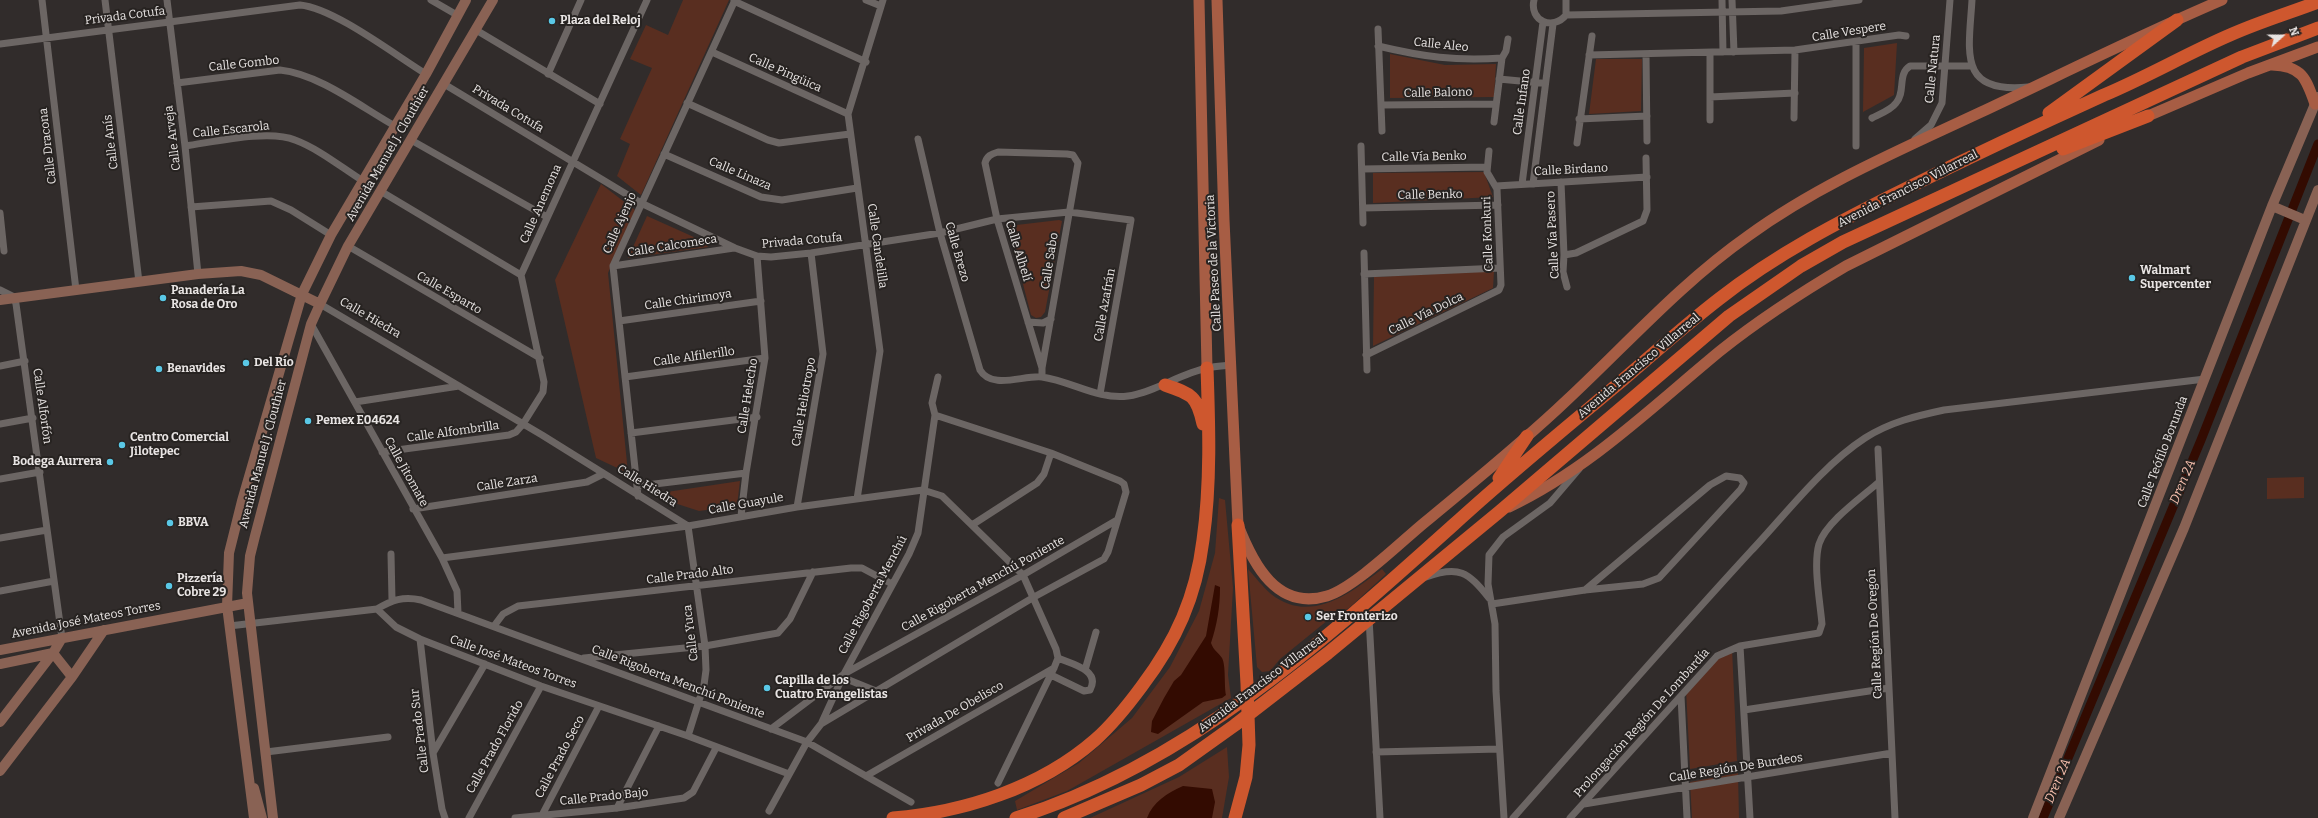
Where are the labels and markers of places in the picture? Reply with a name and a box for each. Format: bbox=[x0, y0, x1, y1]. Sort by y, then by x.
place label: Plaza del Reloj bbox=[560, 14, 641, 28]
marker: Plaza del Reloj bbox=[547, 16, 557, 26]
place label: Walmart Supercenter bbox=[2140, 264, 2211, 292]
marker: Walmart Supercenter bbox=[2127, 273, 2137, 283]
place label: Panadería La Rosa de Oro bbox=[171, 284, 245, 312]
marker: Panadería La Rosa de Oro bbox=[158, 293, 168, 303]
place label: Del Río bbox=[254, 356, 294, 370]
marker: Del Río bbox=[241, 358, 251, 368]
place label: Benavides bbox=[167, 362, 225, 376]
marker: Benavides bbox=[154, 364, 164, 374]
place label: Pemex E04624 bbox=[316, 414, 400, 428]
marker: Pemex E04624 bbox=[303, 416, 313, 426]
place label: Centro Comercial Jilotepec bbox=[130, 431, 229, 459]
marker: Centro Comercial Jilotepec bbox=[117, 440, 127, 450]
place label: Bodega Aurrera bbox=[12, 455, 102, 469]
marker: Bodega Aurrera bbox=[105, 457, 115, 467]
place label: BBVA bbox=[178, 516, 209, 530]
marker: BBVA bbox=[165, 518, 175, 528]
place label: Pizzería Cobre 29 bbox=[177, 572, 226, 600]
marker: Pizzería Cobre 29 bbox=[164, 581, 174, 591]
place label: Ser Fronterizo bbox=[1316, 610, 1398, 624]
marker: Ser Fronterizo bbox=[1303, 612, 1313, 622]
place label: Capilla de los Cuatro Evangelistas bbox=[775, 674, 888, 702]
marker: Capilla de los Cuatro Evangelistas bbox=[762, 683, 772, 693]

